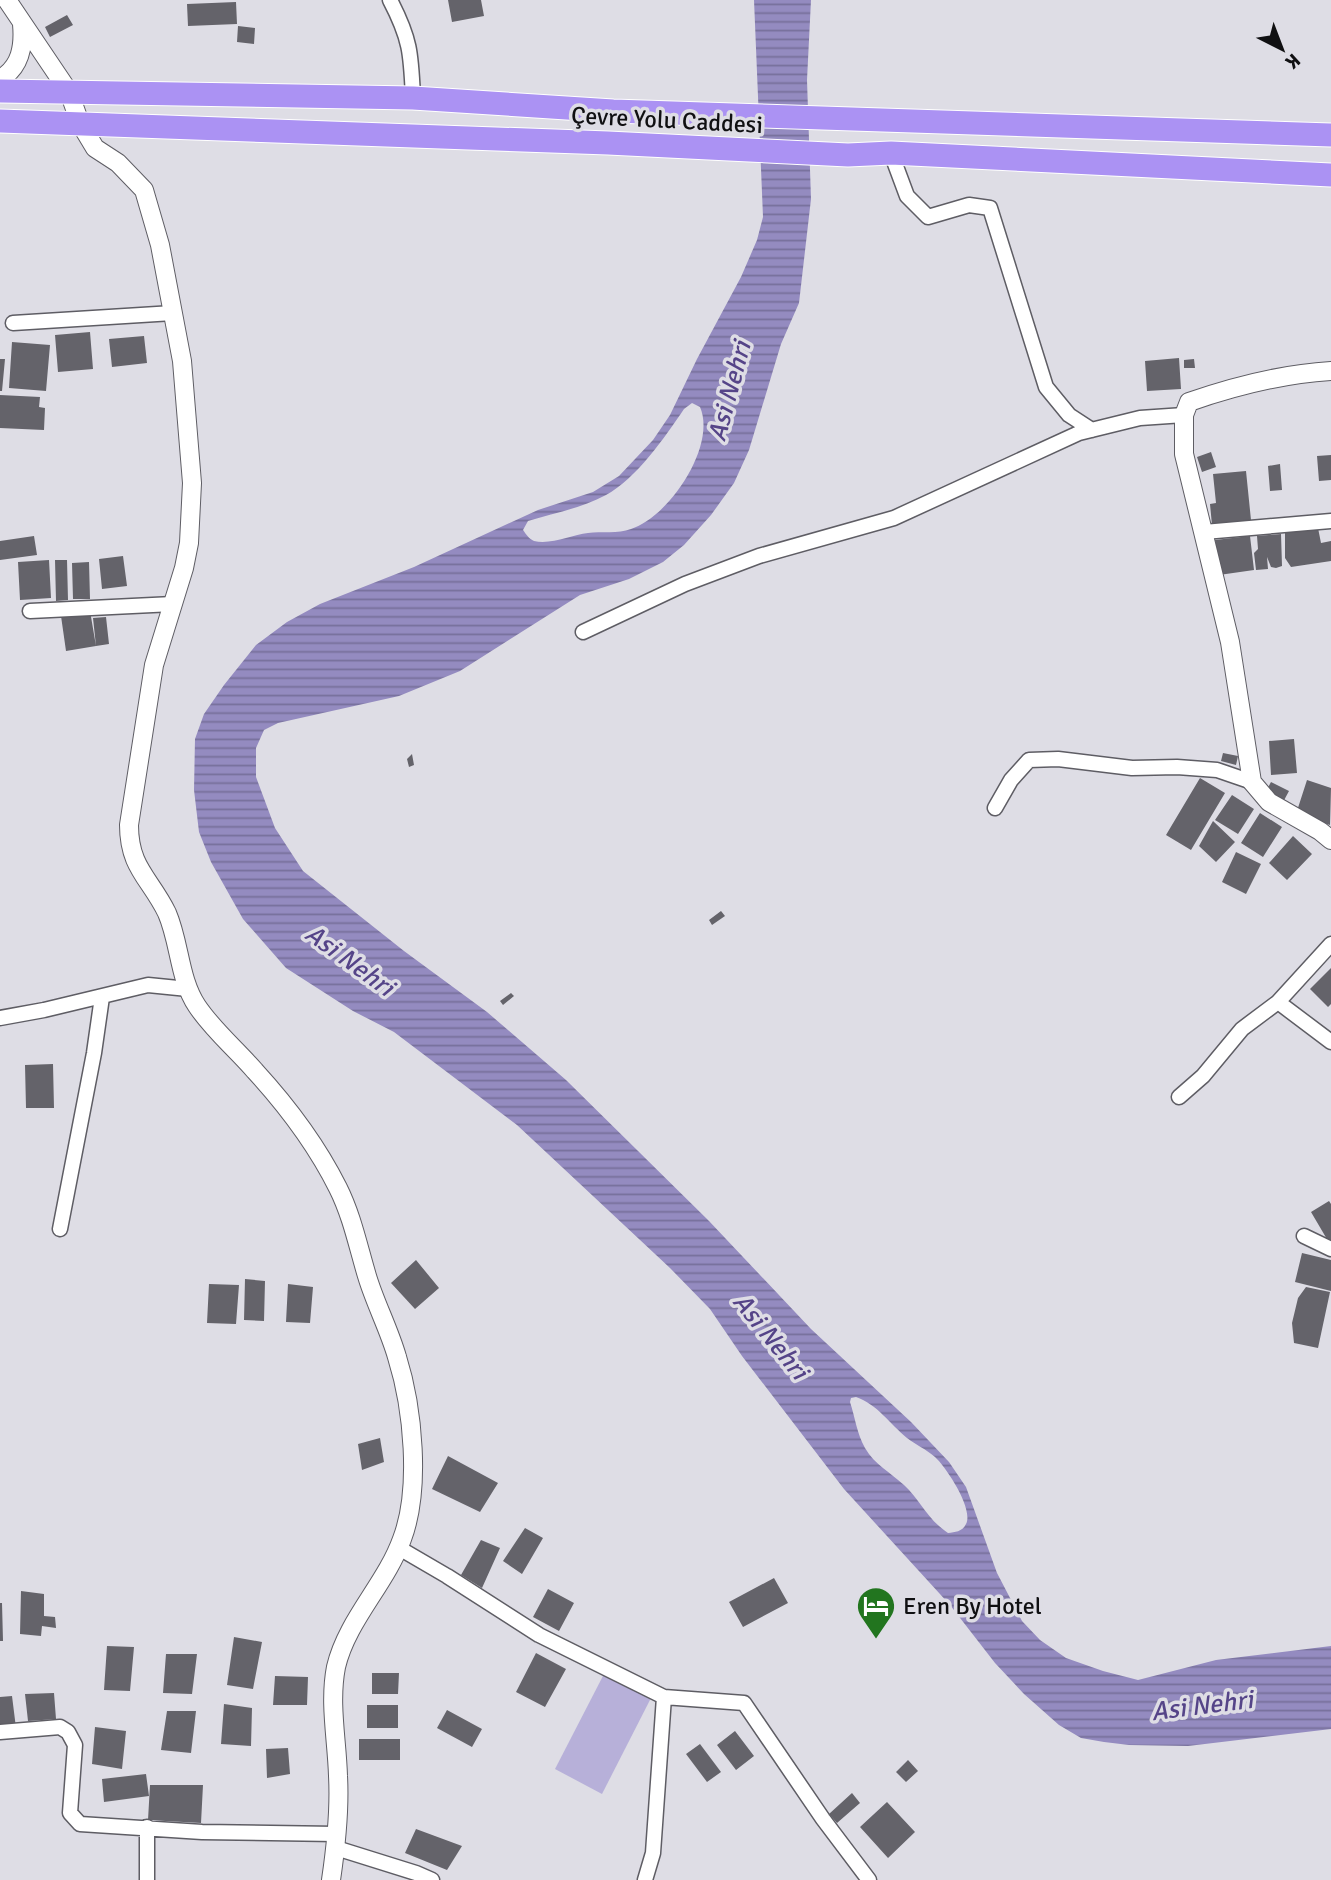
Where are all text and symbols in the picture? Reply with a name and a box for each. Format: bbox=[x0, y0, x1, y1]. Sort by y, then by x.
north arrow bbox=[1247, 14, 1317, 84]
text: K bbox=[1280, 48, 1305, 74]
street label: Çevre Yolu Caddesi bbox=[570, 100, 764, 140]
water label: Asi Nehri bbox=[701, 335, 759, 445]
water label: Asi Nehri bbox=[299, 918, 402, 1005]
water label: Asi Nehri bbox=[726, 1287, 817, 1389]
hotel icon: Eren By Hotel bbox=[855, 1585, 897, 1640]
place label: Eren By Hotel bbox=[903, 1591, 1042, 1621]
water label: Asi Nehri bbox=[1150, 1684, 1258, 1728]

